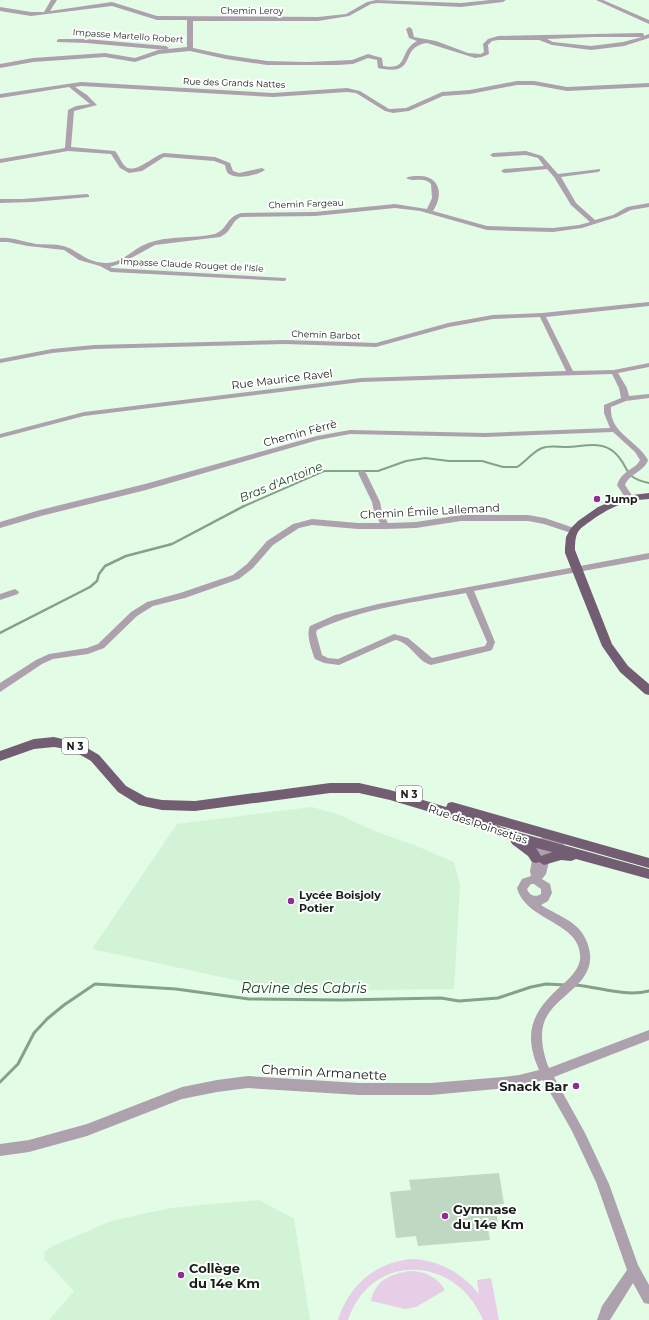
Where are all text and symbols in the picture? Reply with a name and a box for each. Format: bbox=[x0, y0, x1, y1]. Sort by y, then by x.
street label: Chemin Leroy bbox=[221, 5, 284, 16]
street label: Impasse Martello Robert bbox=[72, 26, 184, 45]
street label: Rue des Grands Nattes bbox=[183, 75, 286, 90]
street label: Chemin Fargeau bbox=[268, 197, 344, 210]
street label: Impasse Claude Rouget de l'Isle bbox=[120, 255, 264, 274]
street label: Chemin Barbot bbox=[291, 328, 361, 341]
street label: Rue Maurice Ravel bbox=[231, 366, 333, 392]
street label: Chemin Fèrrè bbox=[262, 416, 339, 450]
water label: Bras d'Antoine bbox=[237, 458, 325, 505]
place label: Jump bbox=[604, 492, 638, 506]
marker: Jump bbox=[592, 494, 602, 504]
street label: Chemin Émile Lallemand bbox=[360, 500, 500, 522]
road number: N 3 bbox=[62, 738, 88, 754]
road number: N 3 bbox=[396, 786, 422, 802]
street label: Rue des Poinsetias bbox=[427, 801, 530, 847]
place label: Lycée Boisjoly Potier bbox=[299, 888, 381, 915]
marker: Lycée Boisjoly Potier bbox=[286, 896, 296, 906]
water label: Ravine des Cabris bbox=[241, 979, 367, 997]
street label: Chemin Armanette bbox=[261, 1061, 387, 1083]
place label: Snack Bar bbox=[499, 1078, 568, 1094]
marker: Snack Bar bbox=[571, 1081, 581, 1091]
place label: Gymnase du 14e Km bbox=[453, 1201, 524, 1232]
marker: Gymnase du 14e Km bbox=[440, 1211, 450, 1221]
place label: Collège du 14e Km bbox=[189, 1260, 260, 1291]
marker: Collège du 14e Km bbox=[176, 1270, 186, 1280]

